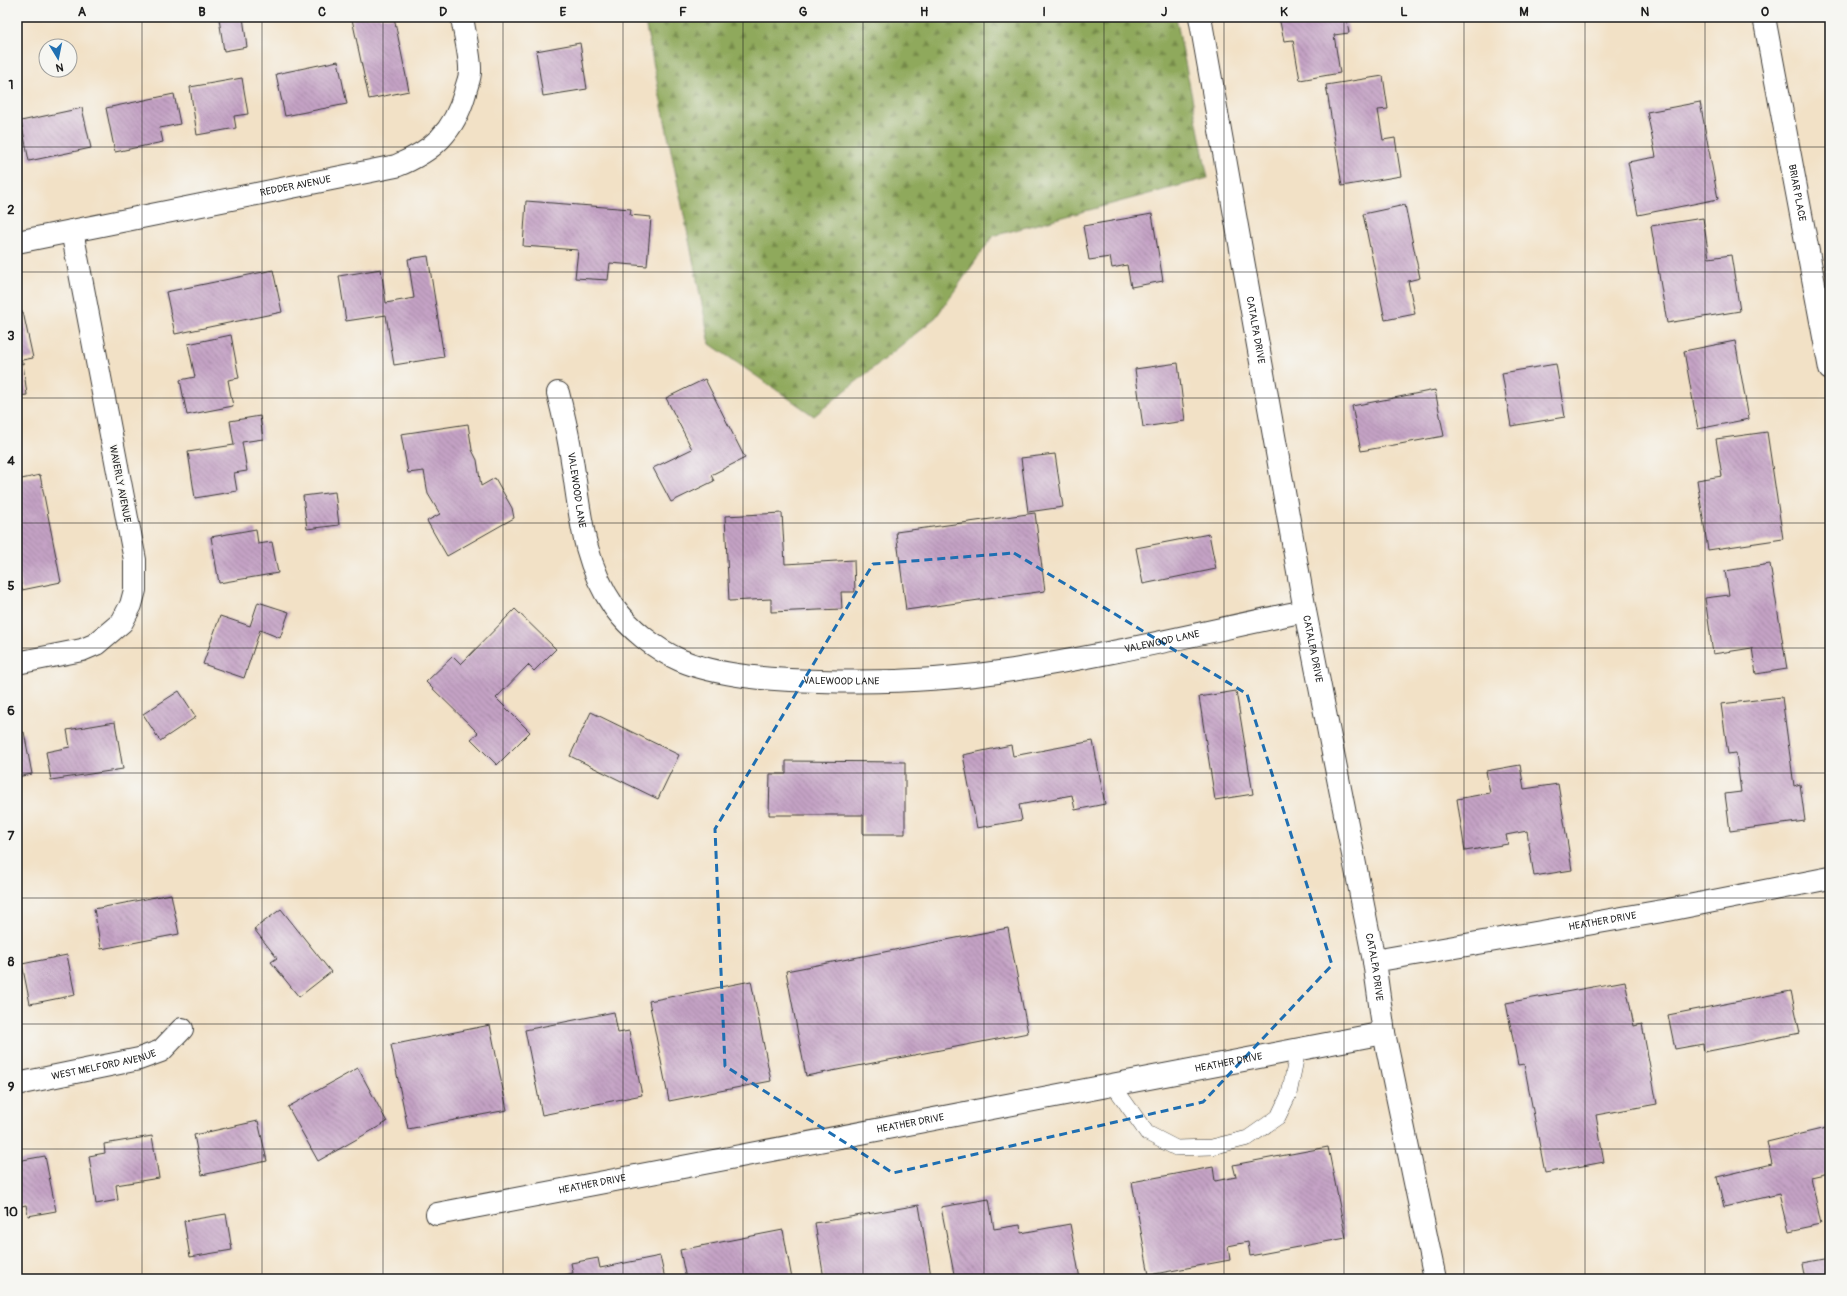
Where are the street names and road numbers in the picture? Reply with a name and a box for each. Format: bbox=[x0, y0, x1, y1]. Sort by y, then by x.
street label: BRIAR PLACE bbox=[1786, 163, 1808, 222]
street label: REDDER AVENUE bbox=[259, 173, 332, 199]
street label: CATALPA DRIVE bbox=[1243, 295, 1267, 365]
street label: WAVERLY AVENUE bbox=[107, 444, 133, 524]
street label: VALEWOOD LANE bbox=[565, 451, 588, 529]
street label: CATALPA DRIVE bbox=[1300, 614, 1325, 684]
street label: VALEWOOD LANE bbox=[1123, 628, 1201, 656]
street label: VALEWOOD LANE bbox=[803, 675, 879, 688]
street label: HEATHER DRIVE bbox=[1568, 910, 1637, 933]
street label: CATALPA DRIVE bbox=[1363, 932, 1385, 1002]
street label: WEST MELFORD AVENUE bbox=[50, 1047, 158, 1083]
street label: HEATHER DRIVE bbox=[1194, 1050, 1263, 1075]
street label: HEATHER DRIVE bbox=[876, 1111, 945, 1136]
street label: HEATHER DRIVE bbox=[557, 1172, 627, 1197]

